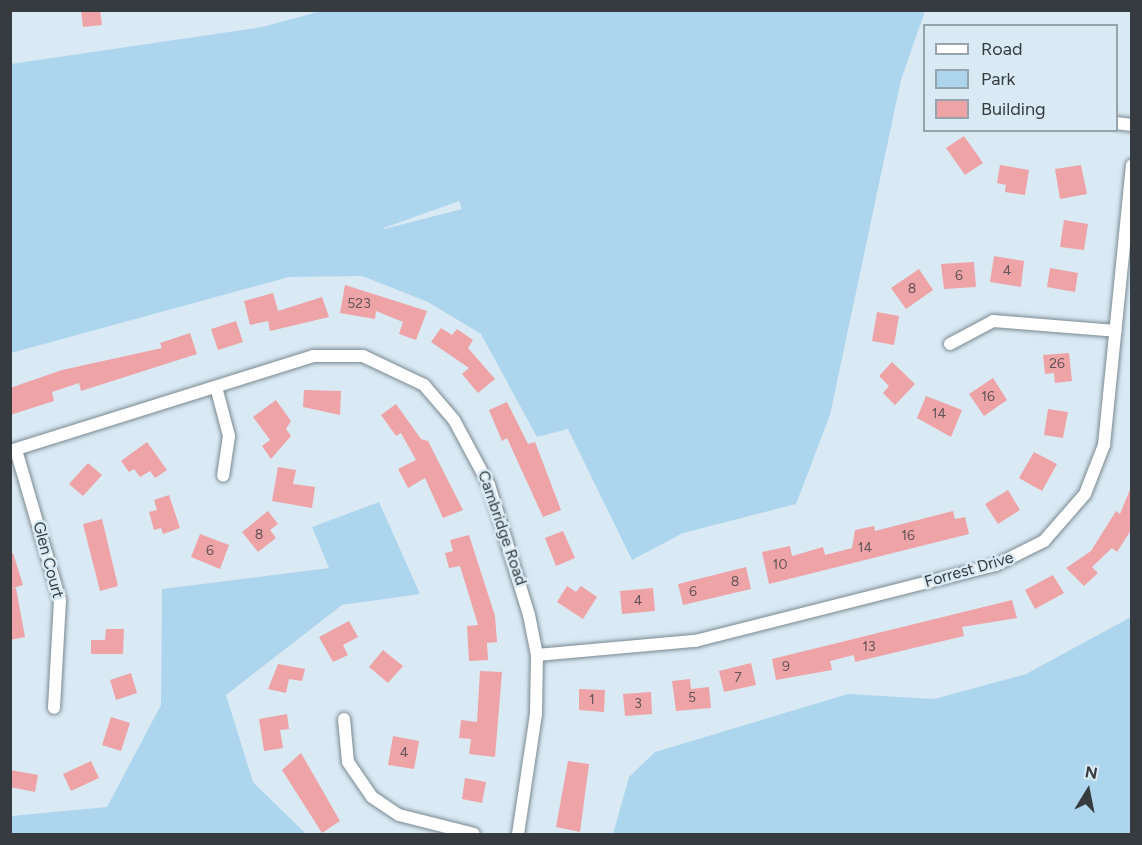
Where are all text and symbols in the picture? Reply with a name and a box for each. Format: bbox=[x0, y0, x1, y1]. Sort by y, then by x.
legend bbox=[923, 24, 1118, 132]
text: Road bbox=[981, 38, 1022, 60]
text: Park bbox=[981, 68, 1015, 90]
text: Building bbox=[981, 98, 1046, 120]
house number: 4 bbox=[1003, 263, 1011, 279]
house number: 6 bbox=[955, 268, 963, 284]
house number: 8 bbox=[908, 281, 916, 297]
house number: 523 bbox=[347, 296, 371, 312]
house number: 26 bbox=[1049, 356, 1065, 372]
house number: 16 bbox=[981, 389, 995, 405]
house number: 14 bbox=[932, 406, 946, 422]
street label: Cambridge Road bbox=[473, 468, 531, 588]
street label: Glen Court bbox=[29, 520, 67, 600]
house number: 8 bbox=[255, 527, 263, 543]
house number: 16 bbox=[901, 528, 915, 544]
house number: 14 bbox=[858, 540, 872, 556]
house number: 6 bbox=[206, 543, 214, 559]
street label: Forrest Drive bbox=[922, 548, 1016, 592]
house number: 10 bbox=[773, 557, 787, 573]
house number: 8 bbox=[731, 574, 739, 590]
house number: 6 bbox=[689, 584, 697, 600]
house number: 4 bbox=[634, 593, 642, 609]
house number: 13 bbox=[862, 639, 876, 655]
house number: 9 bbox=[782, 659, 790, 675]
house number: 7 bbox=[734, 670, 742, 686]
house number: 5 bbox=[688, 690, 696, 706]
house number: 1 bbox=[589, 692, 595, 708]
house number: 3 bbox=[634, 696, 642, 712]
house number: 4 bbox=[400, 745, 408, 761]
north arrow bbox=[1058, 761, 1118, 821]
text: N bbox=[1083, 762, 1099, 783]

